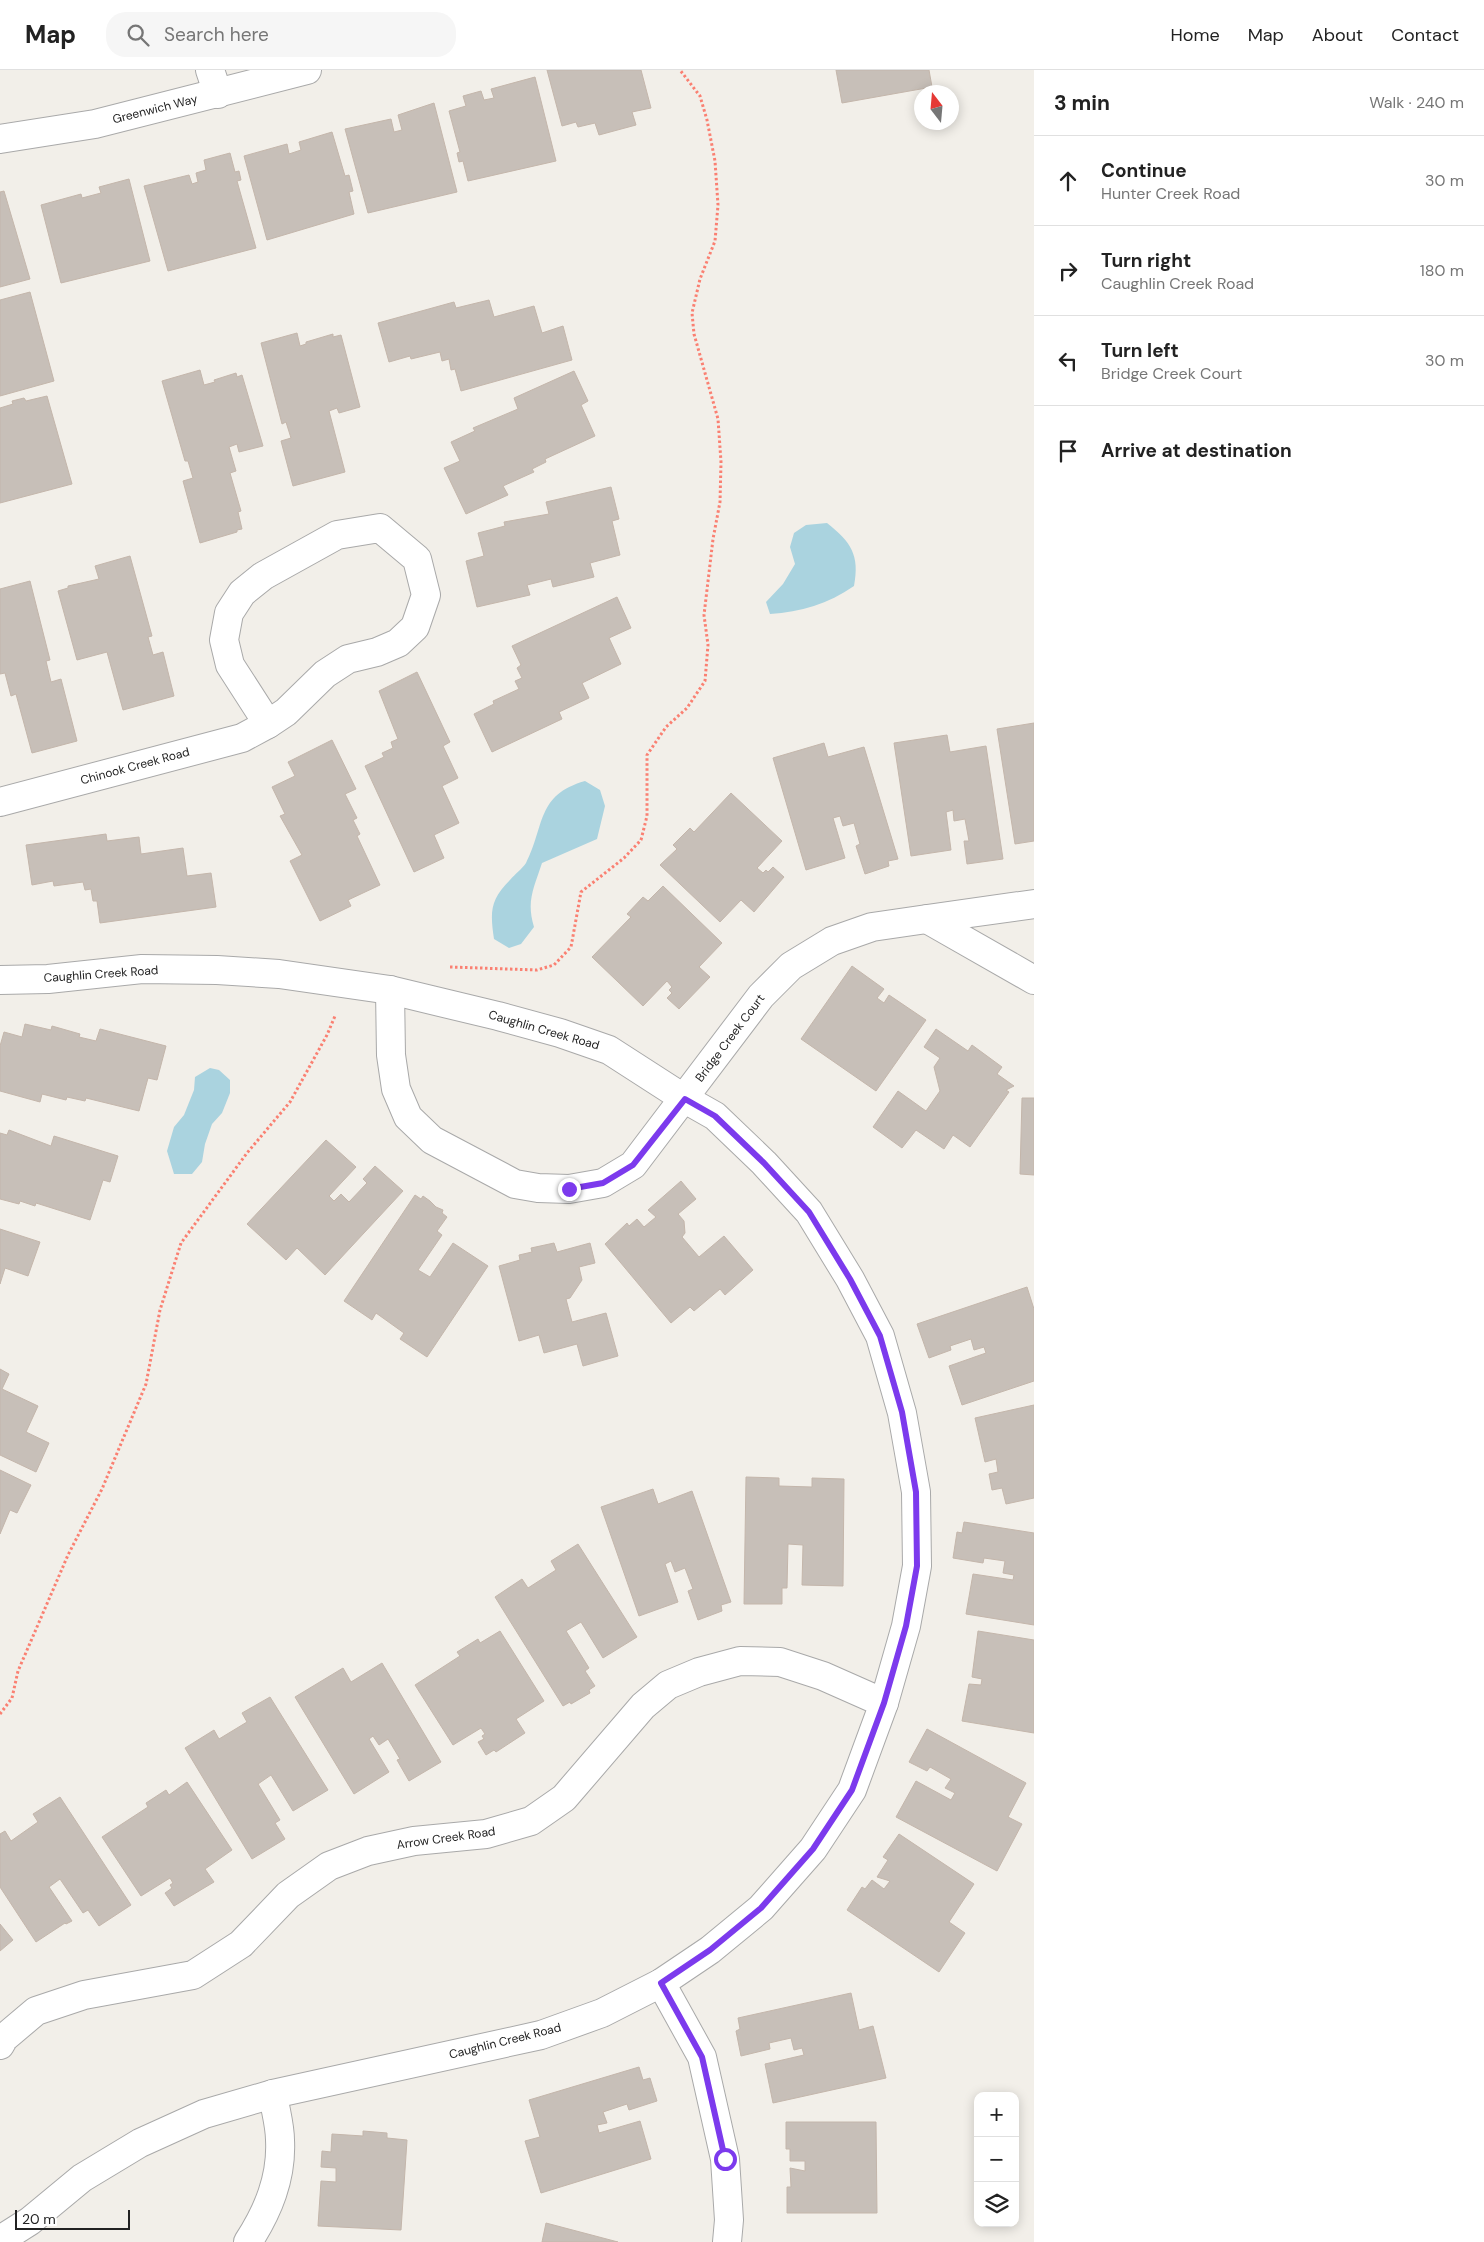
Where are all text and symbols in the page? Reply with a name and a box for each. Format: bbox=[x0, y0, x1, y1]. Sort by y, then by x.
search box bbox=[106, 12, 456, 57]
text: Map bbox=[25, 19, 76, 50]
icon: search bbox=[124, 21, 152, 49]
text: Search here bbox=[164, 22, 269, 47]
text: Home bbox=[1170, 23, 1220, 47]
text: Map bbox=[1248, 23, 1284, 47]
text: About bbox=[1312, 23, 1363, 47]
text: Contact bbox=[1391, 23, 1459, 47]
north arrow bbox=[914, 85, 959, 130]
text: 3 min bbox=[1054, 89, 1110, 117]
street label: Greenwich Way bbox=[111, 91, 199, 127]
text: Walk · 240 m bbox=[1369, 92, 1464, 113]
text: Continue bbox=[1101, 158, 1187, 183]
icon: ahead bbox=[1054, 167, 1082, 195]
text: 30 m bbox=[1425, 170, 1464, 191]
text: Hunter Creek Road bbox=[1101, 183, 1240, 204]
text: Turn right bbox=[1101, 248, 1191, 273]
icon: right bbox=[1054, 257, 1082, 285]
text: 180 m bbox=[1420, 260, 1464, 281]
text: Caughlin Creek Road bbox=[1101, 273, 1254, 294]
text: Turn left bbox=[1101, 338, 1179, 363]
icon: left bbox=[1054, 347, 1082, 375]
text: 30 m bbox=[1425, 350, 1464, 371]
text: Bridge Creek Court bbox=[1101, 363, 1242, 384]
icon: arrive bbox=[1054, 437, 1082, 465]
text: Arrive at destination bbox=[1101, 438, 1292, 463]
street label: Chinook Creek Road bbox=[79, 744, 191, 788]
street label: Caughlin Creek Road bbox=[43, 962, 159, 986]
street label: Bridge Creek Court bbox=[692, 991, 768, 1085]
street label: Caughlin Creek Road bbox=[487, 1006, 601, 1054]
route end bbox=[558, 1178, 581, 1201]
street label: Arrow Creek Road bbox=[396, 1823, 496, 1853]
street label: Caughlin Creek Road bbox=[447, 2019, 563, 2063]
map controls bbox=[974, 2092, 1019, 2227]
button: + bbox=[974, 2092, 1019, 2137]
button: − bbox=[974, 2137, 1019, 2182]
route start bbox=[714, 2148, 737, 2171]
button: layers bbox=[974, 2182, 1019, 2227]
scale bar bbox=[15, 2207, 130, 2230]
text: 20 m bbox=[22, 2210, 56, 2228]

